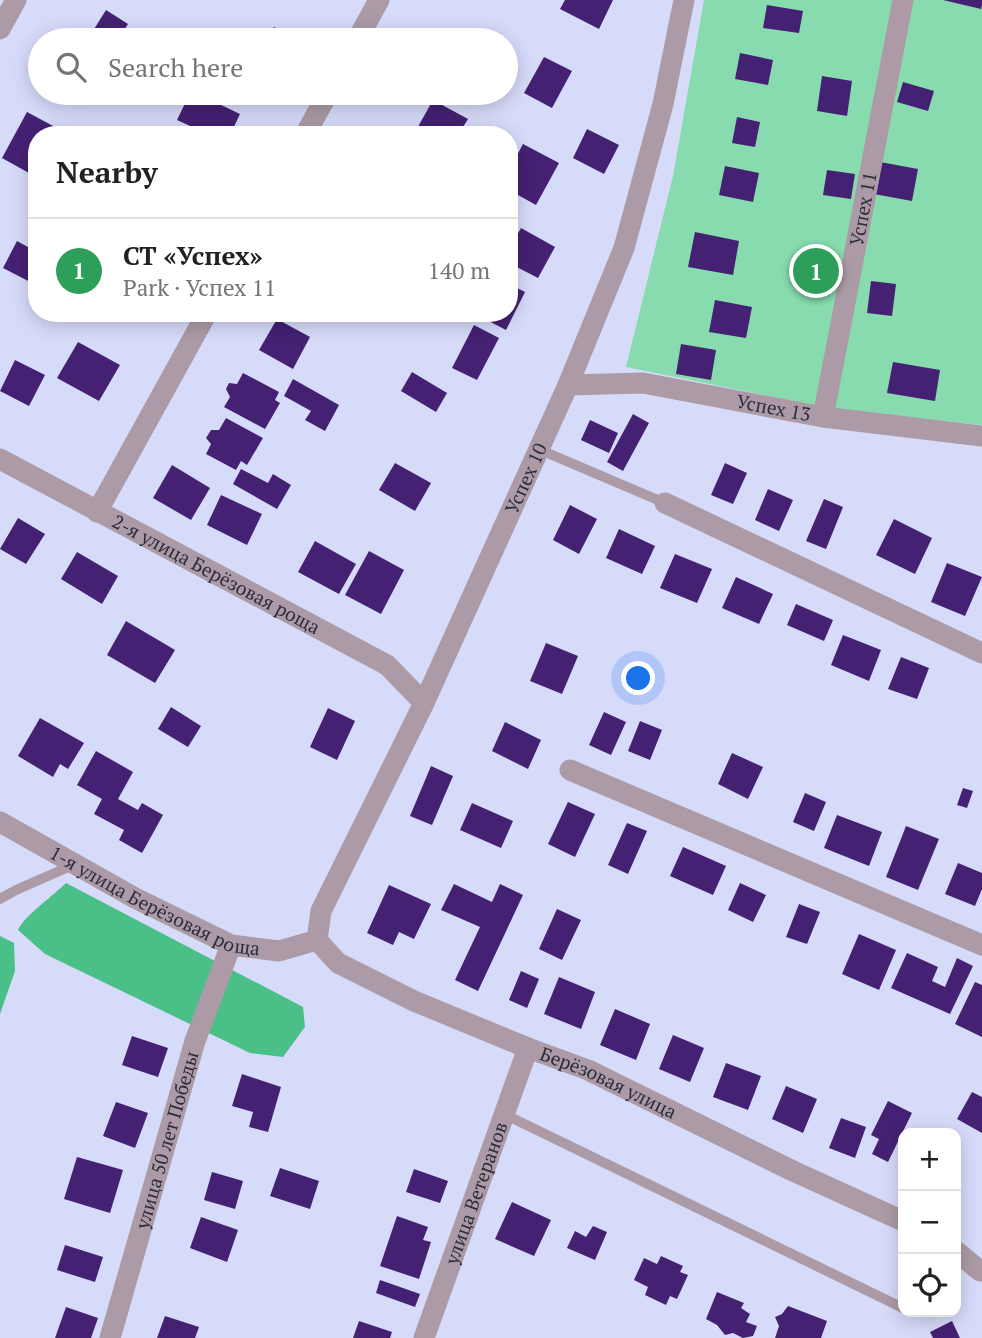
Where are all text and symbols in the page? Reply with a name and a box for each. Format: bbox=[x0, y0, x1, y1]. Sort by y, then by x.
search box bbox=[28, 28, 518, 105]
icon: search bbox=[52, 48, 90, 86]
text: Search here bbox=[108, 50, 243, 84]
text: Nearby bbox=[56, 152, 158, 192]
street label: Успех 11 bbox=[843, 170, 882, 248]
text: СТ «Успех» bbox=[123, 238, 263, 272]
pin: 1 bbox=[793, 245, 839, 297]
text: 1 bbox=[73, 255, 86, 286]
text: 140 m bbox=[428, 255, 490, 286]
text: Park · Успех 11 bbox=[123, 272, 276, 303]
street label: Успех 13 bbox=[735, 388, 813, 426]
street label: Успех 10 bbox=[498, 439, 552, 517]
street label: 2-я улица Берёзовая роща bbox=[108, 508, 325, 639]
your location bbox=[621, 661, 655, 695]
street label: 1-я улица Берёзовая роща bbox=[45, 840, 262, 961]
street label: Берёзовая улица bbox=[537, 1041, 682, 1124]
street label: улица 50 лет Победы bbox=[129, 1048, 204, 1233]
street label: улица Ветеранов bbox=[438, 1118, 513, 1269]
map controls bbox=[898, 1128, 961, 1317]
button: + bbox=[898, 1128, 961, 1191]
button: − bbox=[898, 1191, 961, 1254]
button: locate bbox=[898, 1254, 961, 1317]

